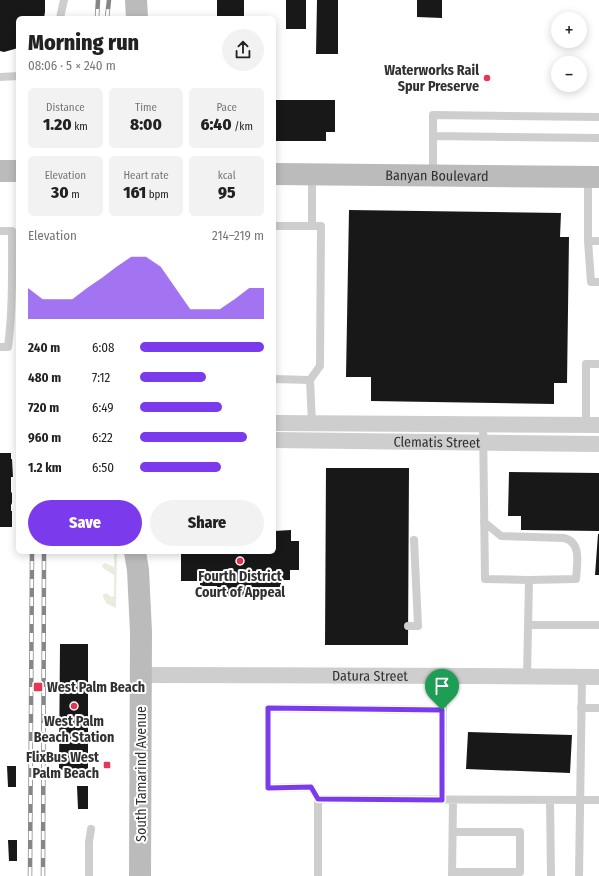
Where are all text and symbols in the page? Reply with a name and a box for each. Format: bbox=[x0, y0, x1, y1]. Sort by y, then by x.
map controls bbox=[551, 12, 587, 92]
button: + bbox=[551, 12, 587, 48]
text: Morning run bbox=[28, 29, 139, 56]
button: share bbox=[222, 29, 264, 71]
button: − bbox=[551, 56, 587, 92]
text: 08:06 · 5 × 240 m bbox=[28, 58, 116, 73]
place label: Waterworks Rail Spur Preserve bbox=[384, 62, 479, 95]
marker: Waterworks Rail Spur Preserve bbox=[482, 73, 492, 83]
text: Distance bbox=[46, 101, 85, 114]
text: Time bbox=[135, 101, 157, 114]
text: Pace bbox=[216, 101, 237, 114]
text: 1.20 bbox=[43, 114, 72, 135]
text: 8:00 bbox=[130, 114, 162, 135]
text: 6:40 bbox=[200, 114, 232, 135]
text: km bbox=[72, 120, 88, 133]
text: /km bbox=[232, 120, 253, 133]
street label: Banyan Boulevard bbox=[385, 167, 489, 184]
text: Elevation bbox=[45, 169, 86, 182]
text: Heart rate bbox=[123, 169, 169, 182]
text: kcal bbox=[218, 169, 236, 182]
text: 30 bbox=[51, 182, 69, 203]
text: 161 bbox=[123, 182, 146, 203]
text: 95 bbox=[218, 182, 235, 203]
text: m bbox=[69, 188, 80, 201]
text: bpm bbox=[146, 188, 169, 201]
text: Elevation bbox=[28, 228, 77, 243]
text: 214–219 m bbox=[212, 228, 264, 243]
text: 240 m bbox=[28, 340, 60, 355]
text: 6:08 bbox=[92, 340, 114, 355]
text: 480 m bbox=[28, 370, 61, 385]
text: 7:12 bbox=[92, 370, 110, 385]
text: 720 m bbox=[28, 400, 59, 415]
text: 6:49 bbox=[92, 400, 114, 415]
text: 960 m bbox=[28, 430, 61, 445]
text: 6:22 bbox=[92, 430, 113, 445]
street label: Clematis Street bbox=[393, 433, 481, 451]
text: 1.2 km bbox=[28, 460, 62, 475]
text: 6:50 bbox=[92, 460, 114, 475]
button: Save bbox=[28, 500, 142, 546]
button: Share bbox=[150, 500, 264, 546]
marker: Fourth District Court of Appeal bbox=[235, 556, 245, 566]
place label: Fourth District Court of Appeal bbox=[195, 568, 285, 601]
street label: Datura Street bbox=[332, 667, 408, 684]
pin bbox=[425, 669, 459, 710]
icon: arrive bbox=[431, 675, 453, 697]
place label: West Palm Beach bbox=[47, 679, 145, 696]
marker: West Palm Beach bbox=[32, 681, 44, 693]
marker: West Palm Beach Station bbox=[69, 701, 79, 711]
street label: South Tamarind Avenue bbox=[133, 706, 150, 842]
place label: West Palm Beach Station bbox=[34, 713, 114, 746]
place label: FlixBus West Palm Beach bbox=[26, 749, 100, 782]
marker: FlixBus West Palm Beach bbox=[102, 760, 112, 770]

